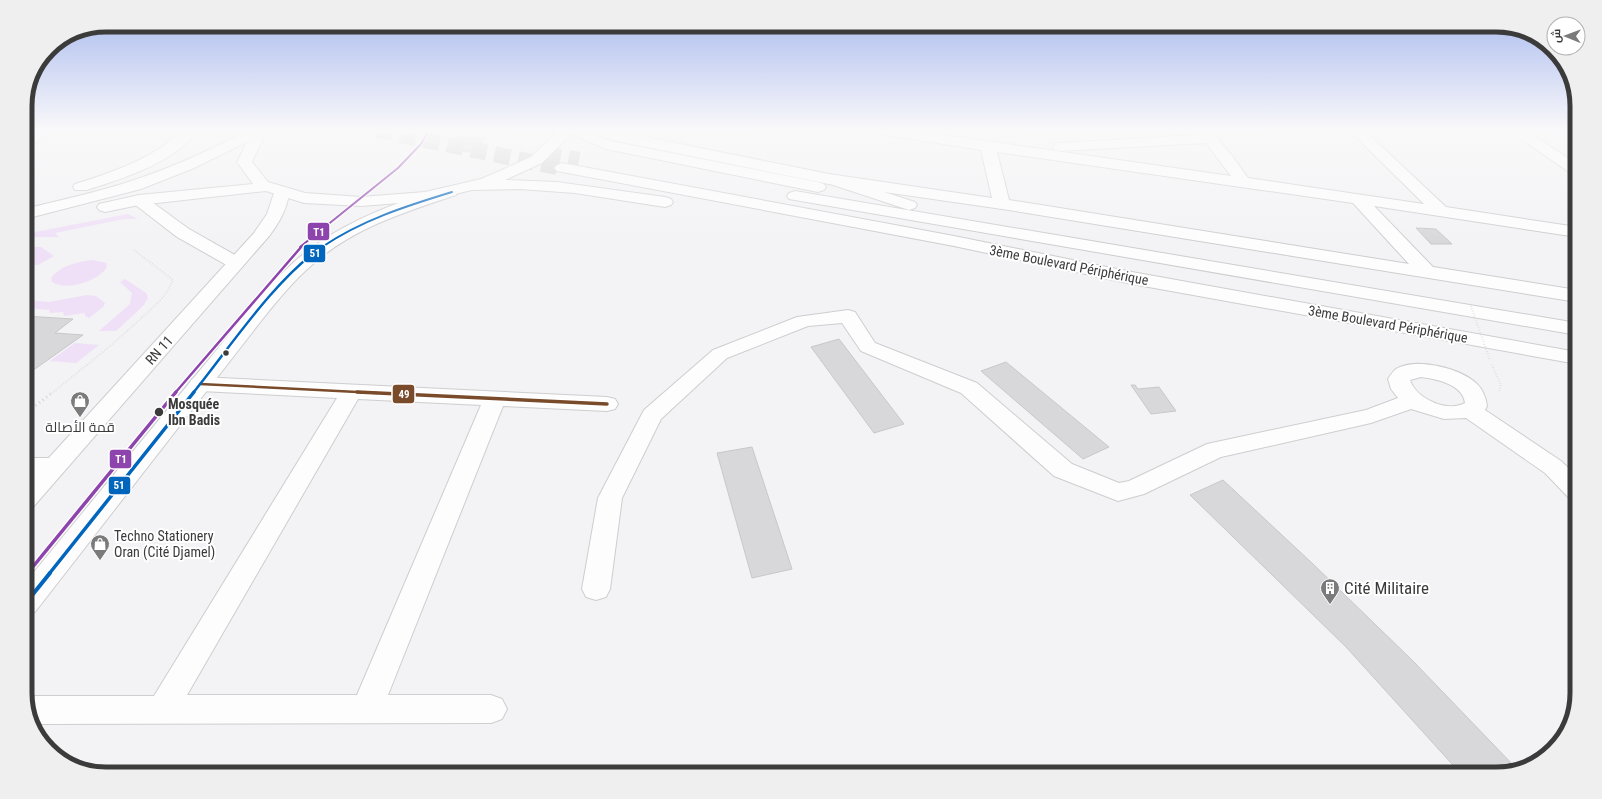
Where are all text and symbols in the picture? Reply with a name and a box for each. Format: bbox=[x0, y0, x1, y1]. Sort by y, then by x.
north arrow bbox=[1546, 16, 1586, 56]
text: ش bbox=[1550, 29, 1563, 43]
line badge: T1 bbox=[307, 222, 330, 241]
text: T1 bbox=[313, 226, 325, 239]
street label: 3ème Boulevard Périphérique bbox=[988, 242, 1150, 288]
line badge: 51 bbox=[303, 244, 326, 263]
text: 51 bbox=[309, 247, 321, 260]
street label: 3ème Boulevard Périphérique bbox=[1307, 302, 1469, 346]
street label: RN 11 bbox=[142, 332, 176, 368]
unlabelled marker bbox=[221, 348, 231, 358]
line badge: 49 bbox=[392, 384, 415, 404]
text: 49 bbox=[398, 388, 410, 401]
shop icon: قمة الأصالة bbox=[69, 390, 91, 418]
place label: Mosquée Ibn Badis bbox=[168, 396, 220, 428]
marker: Mosquée Ibn Badis bbox=[153, 406, 165, 418]
place label: قمة الأصالة bbox=[45, 419, 115, 435]
line badge: T1 bbox=[109, 449, 132, 469]
text: T1 bbox=[115, 453, 127, 466]
line badge: 51 bbox=[108, 476, 131, 495]
text: 51 bbox=[113, 479, 125, 492]
place label: Techno Stationery Oran (Cité Djamel) bbox=[114, 528, 215, 561]
shop icon: Techno Stationery Oran (Cité Djamel) bbox=[89, 533, 111, 561]
building icon: Cité Militaire bbox=[1319, 577, 1341, 605]
place label: Cité Militaire bbox=[1344, 578, 1429, 598]

